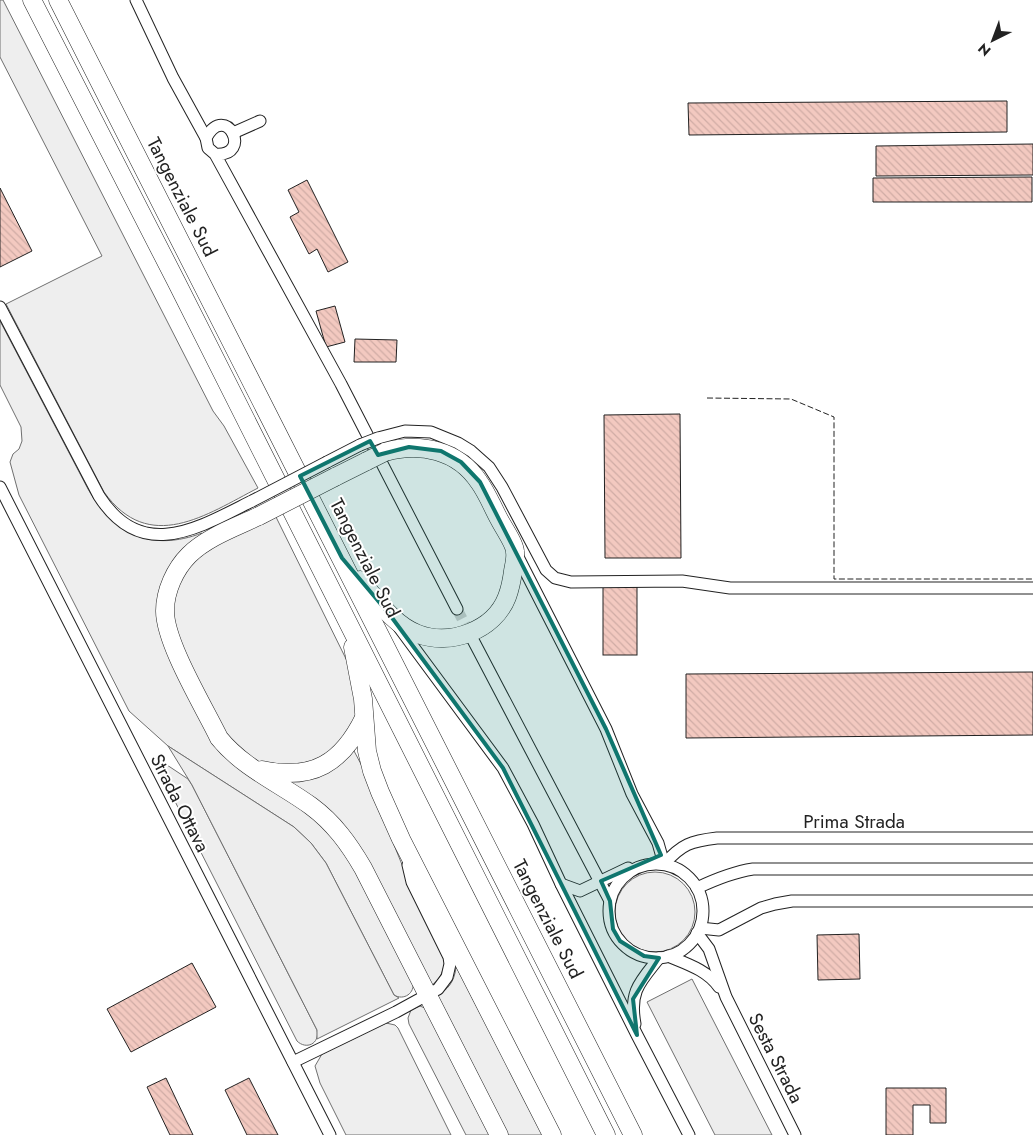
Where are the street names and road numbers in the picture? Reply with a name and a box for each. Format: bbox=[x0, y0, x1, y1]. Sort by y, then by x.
street label: Tangenziale Sud bbox=[140, 133, 224, 261]
street label: Tangenziale Sud bbox=[323, 494, 407, 622]
street label: Strada Ottava bbox=[144, 749, 216, 857]
street label: Prima Strada bbox=[803, 808, 905, 835]
street label: Tangenziale Sud bbox=[506, 855, 590, 983]
street label: Sesta Strada bbox=[742, 1008, 810, 1108]

